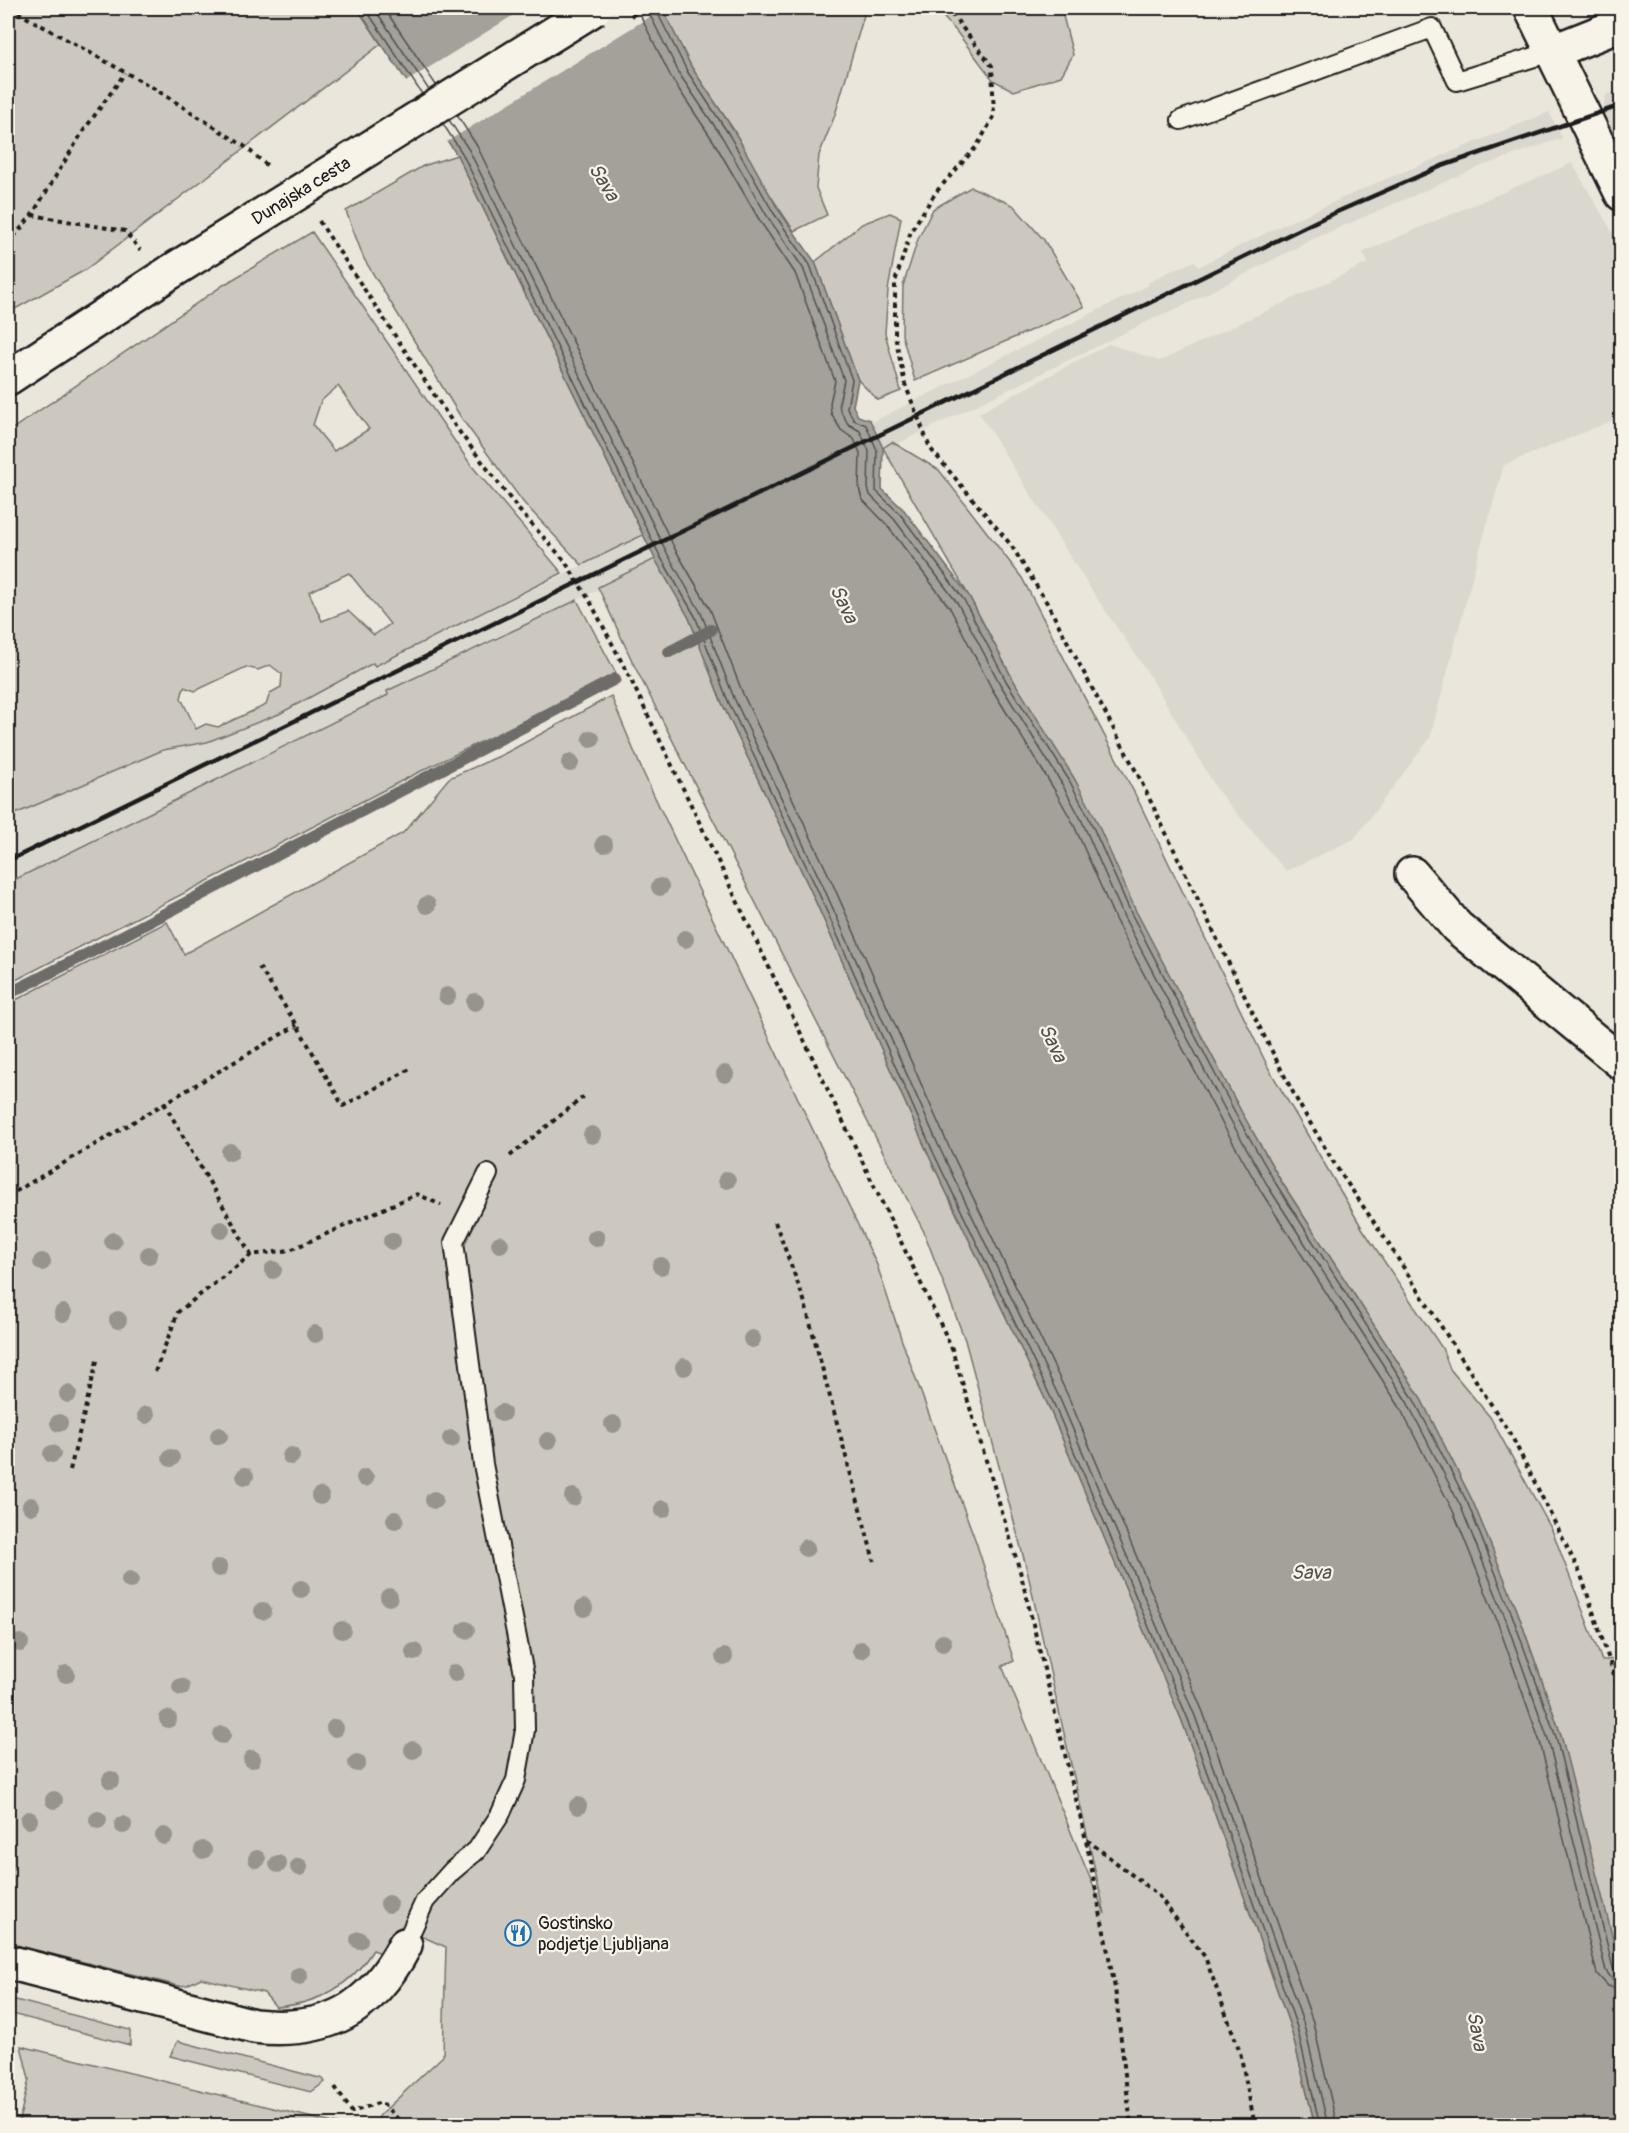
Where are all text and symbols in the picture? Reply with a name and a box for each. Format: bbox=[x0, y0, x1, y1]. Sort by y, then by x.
street label: Dunajska cesta bbox=[247, 151, 355, 230]
water label: Sava bbox=[583, 159, 626, 207]
water label: Sava bbox=[824, 581, 864, 629]
water label: Sava bbox=[1033, 1020, 1073, 1068]
water label: Sava bbox=[1291, 1560, 1332, 1585]
place label: Gostinsko podjetje Ljubljana bbox=[538, 1912, 669, 1956]
restaurant icon: Gostinsko podjetje Ljubljana bbox=[503, 1918, 533, 1948]
water label: Sava bbox=[1461, 2009, 1493, 2054]

